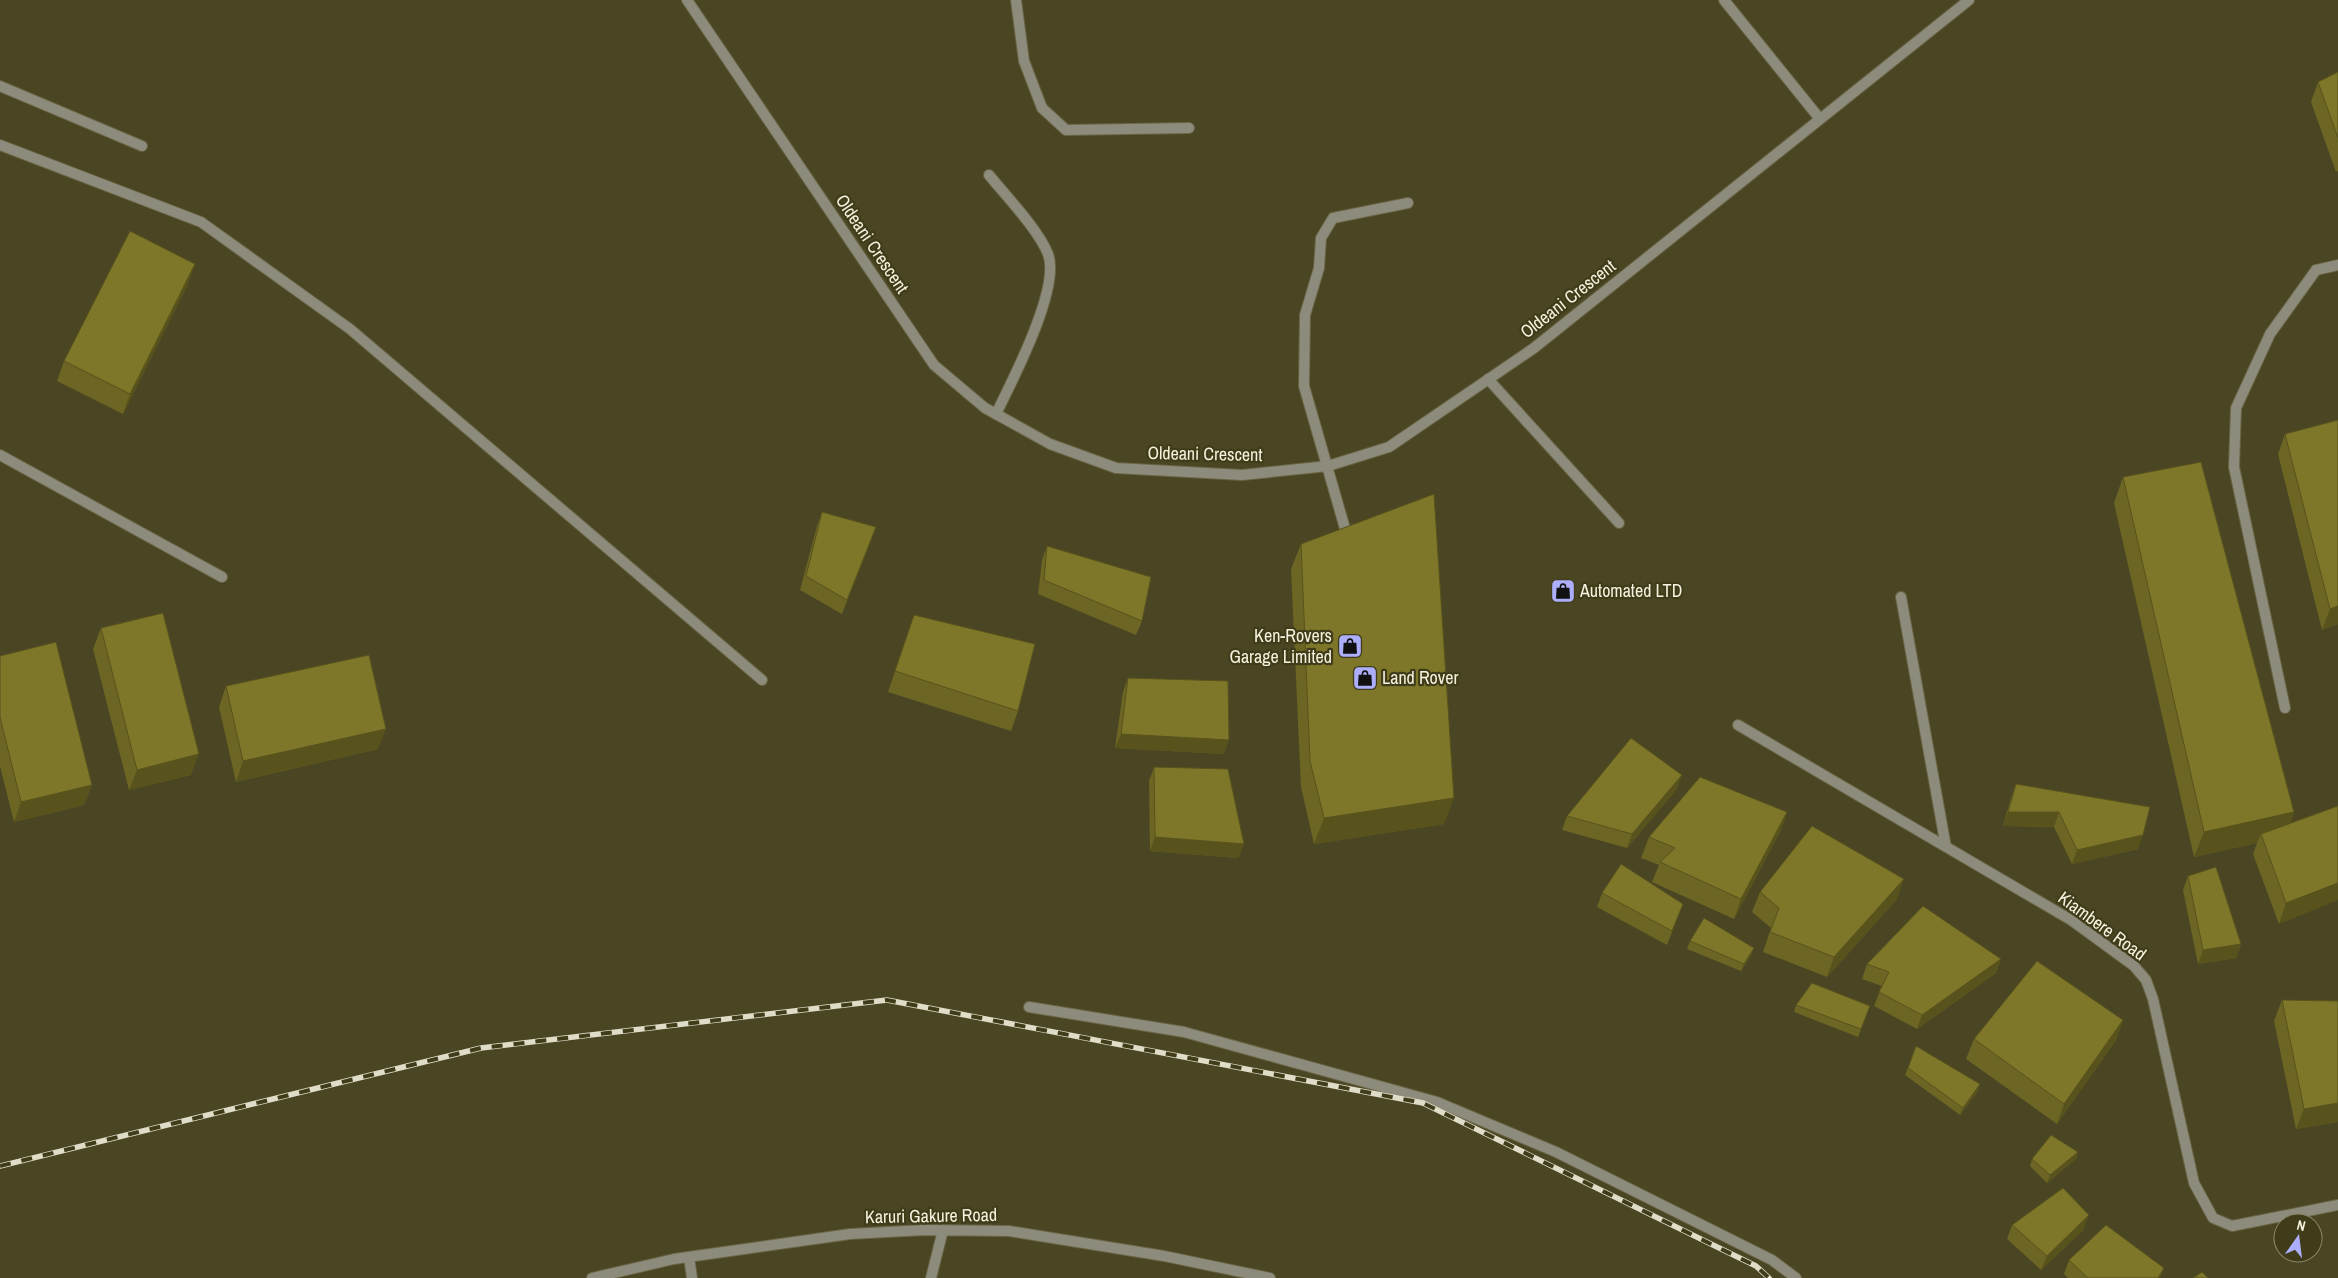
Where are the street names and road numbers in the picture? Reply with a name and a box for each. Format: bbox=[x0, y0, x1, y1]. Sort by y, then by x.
street label: Oldeani Crescent bbox=[830, 189, 915, 298]
street label: Oldeani Crescent bbox=[1515, 253, 1621, 344]
street label: Oldeani Crescent bbox=[1147, 440, 1263, 467]
street label: Kiambere Road bbox=[2053, 885, 2151, 966]
street label: Karuri Gakure Road bbox=[865, 1202, 997, 1229]

